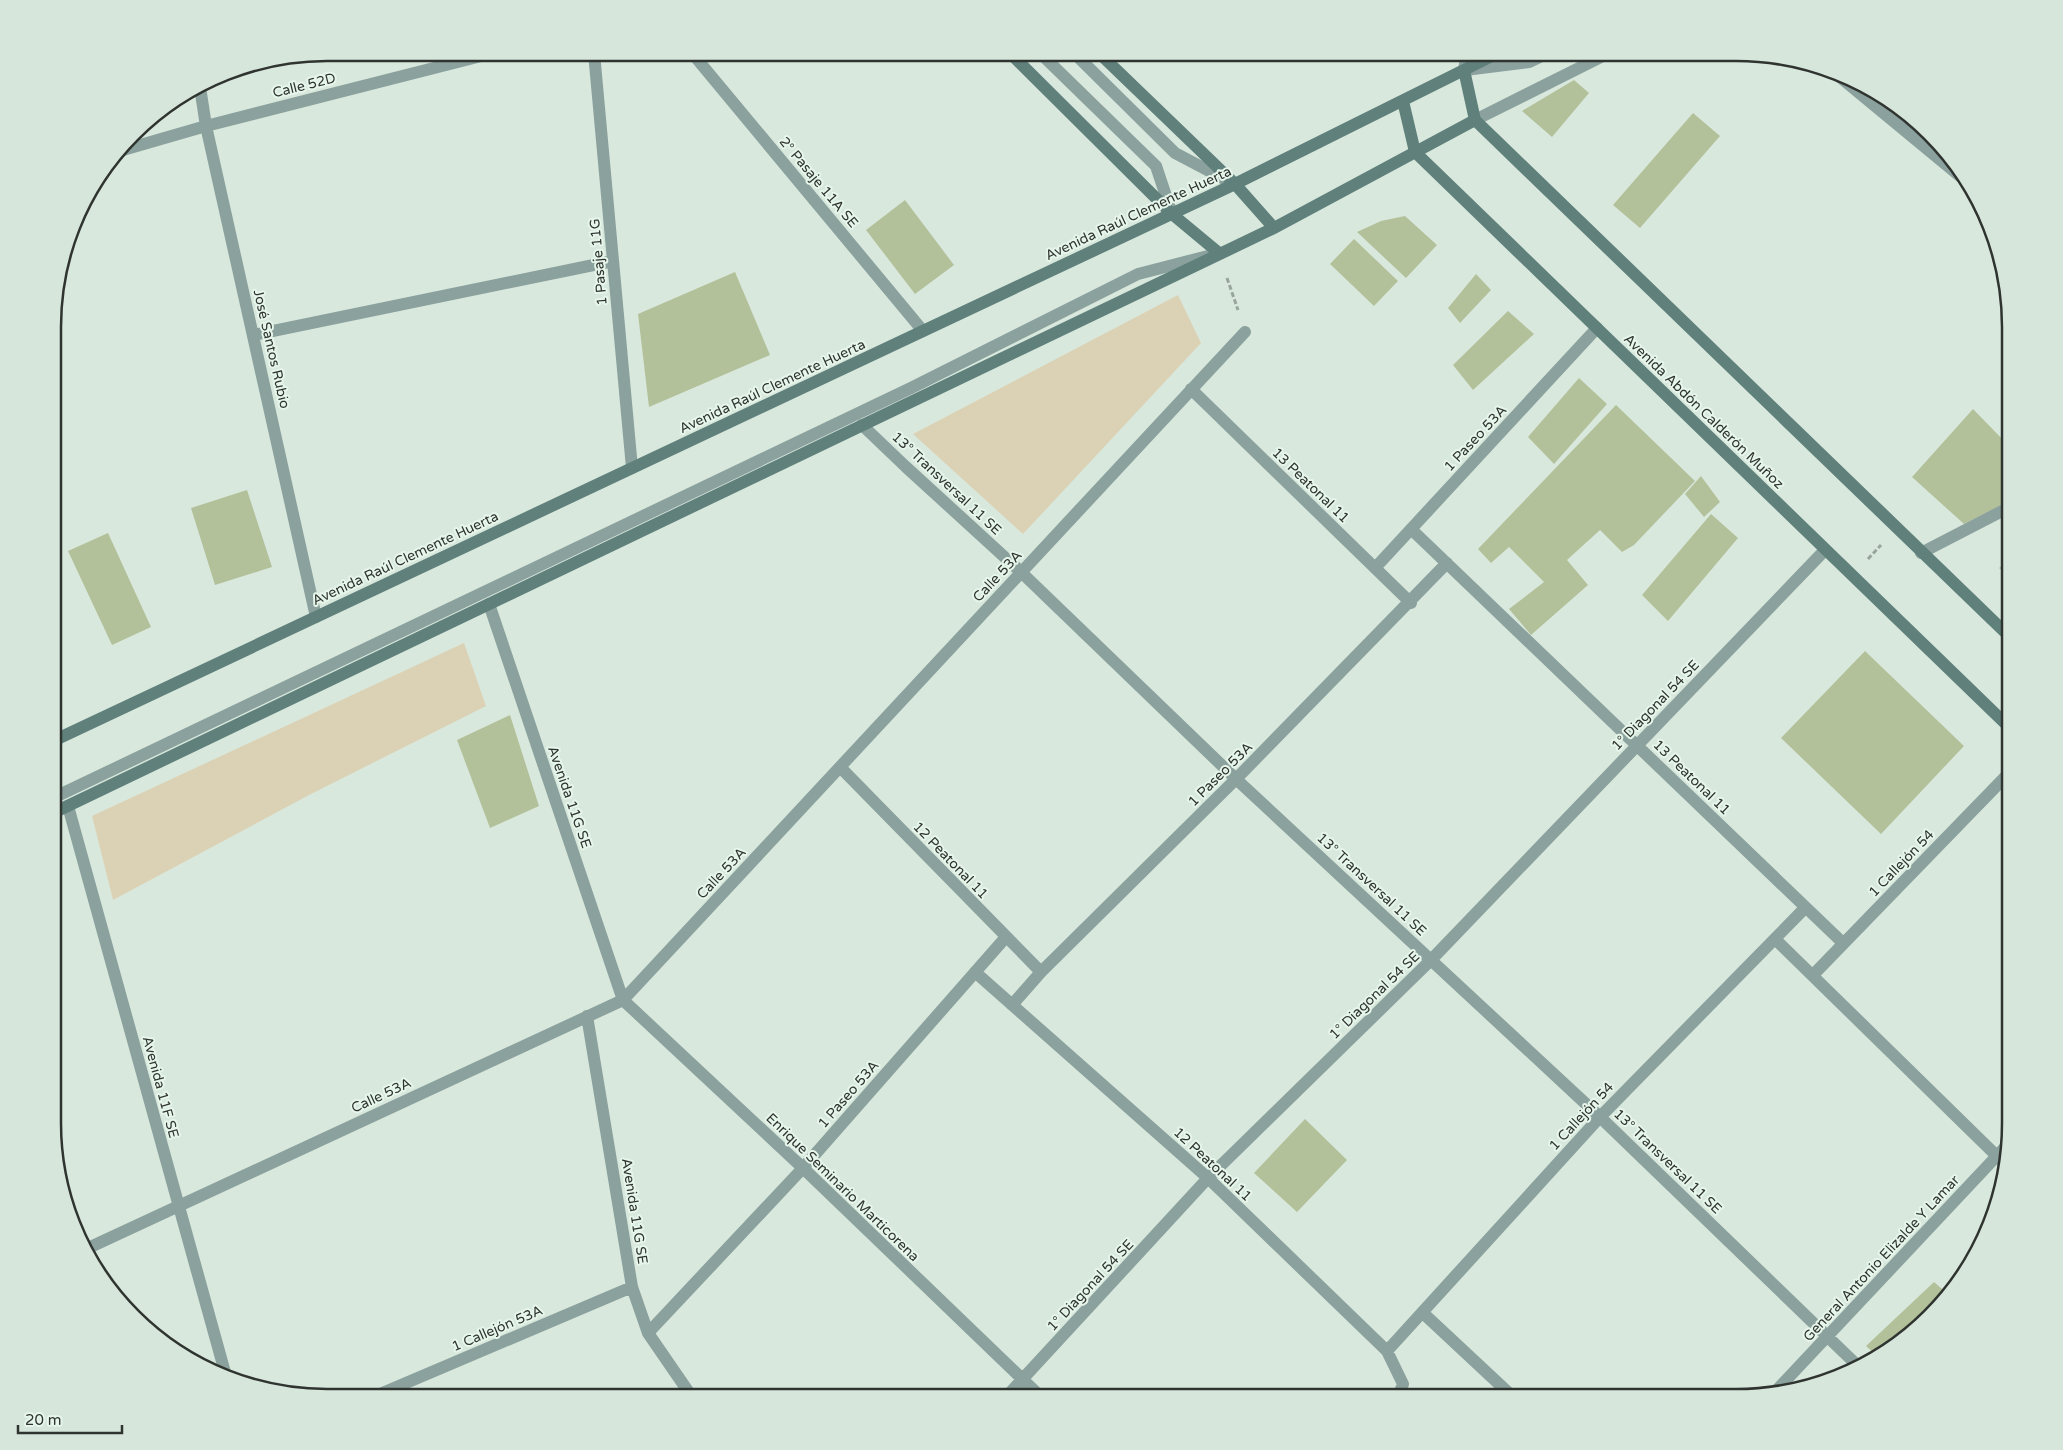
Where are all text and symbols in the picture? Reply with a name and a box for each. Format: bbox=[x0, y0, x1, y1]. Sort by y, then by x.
street label: Calle 52D bbox=[271, 69, 337, 102]
street label: 2° Pasaje 11A SE bbox=[776, 133, 862, 231]
street label: Avenida Raúl Clemente Huerta bbox=[1042, 163, 1234, 264]
street label: 1 Pasaje 11G bbox=[586, 218, 611, 306]
street label: José Santos Rubio bbox=[250, 288, 293, 410]
street label: Avenida Abdón Calderón Muñoz bbox=[1620, 330, 1787, 492]
street label: Avenida Raúl Clemente Huerta bbox=[676, 336, 868, 437]
street label: 1 Paseo 53A bbox=[1440, 402, 1510, 475]
street label: 13° Transversal 11 SE bbox=[888, 428, 1005, 539]
street label: 13 Peatonal 11 bbox=[1268, 444, 1353, 527]
street label: Avenida Raúl Clemente Huerta bbox=[309, 508, 501, 609]
street label: Calle 53A bbox=[969, 547, 1025, 606]
street label: 1° Diagonal 54 SE bbox=[1608, 657, 1703, 754]
street label: 13 Peatonal 11 bbox=[1649, 736, 1734, 819]
street label: 1 Paseo 53A bbox=[1185, 739, 1256, 810]
street label: Avenida 11G SE bbox=[544, 744, 595, 851]
street label: 12 Peatonal 11 bbox=[909, 818, 992, 903]
street label: 1 Callejón 54 bbox=[1865, 826, 1938, 900]
street label: 13° Transversal 11 SE bbox=[1313, 829, 1430, 940]
street label: Calle 53A bbox=[693, 844, 749, 903]
street label: 1° Diagonal 54 SE bbox=[1326, 948, 1423, 1043]
street label: Avenida 11F SE bbox=[139, 1034, 182, 1140]
street label: 1 Paseo 53A bbox=[814, 1057, 882, 1132]
street label: Calle 53A bbox=[349, 1074, 414, 1117]
street label: 1 Callejón 54 bbox=[1546, 1079, 1617, 1154]
street label: 13° Transversal 11 SE bbox=[1610, 1105, 1725, 1217]
street label: Enrique Seminario Marticorena bbox=[763, 1110, 923, 1265]
street label: 12 Peatonal 11 bbox=[1170, 1124, 1255, 1205]
street label: Avenida 11G SE bbox=[618, 1157, 651, 1265]
street label: General Antonio Elizalde Y Lamar bbox=[1800, 1171, 1963, 1345]
street label: 1° Diagonal 54 SE bbox=[1044, 1236, 1137, 1335]
street label: 1 Callejón 53A bbox=[449, 1302, 545, 1355]
scale bar bbox=[18, 1402, 121, 1434]
text: 20 m bbox=[25, 1411, 62, 1429]

